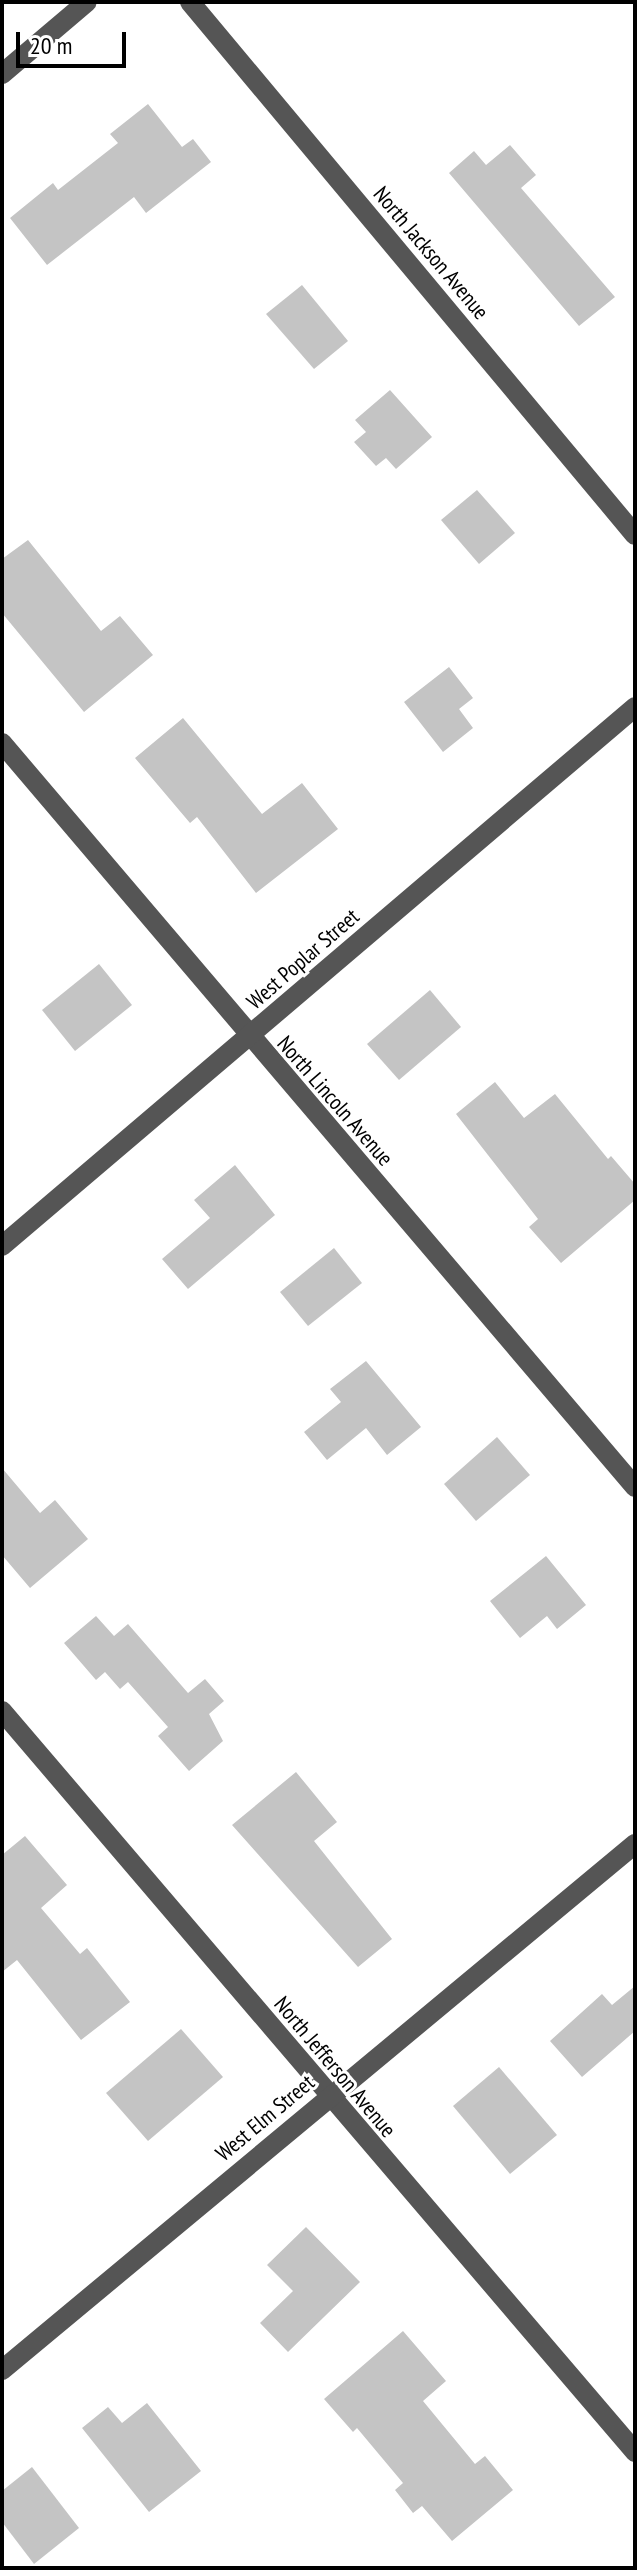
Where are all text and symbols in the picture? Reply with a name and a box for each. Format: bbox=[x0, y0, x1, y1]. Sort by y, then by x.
scale bar bbox=[20, 16, 130, 66]
text: 20 m bbox=[30, 30, 72, 61]
street label: North Jackson Avenue bbox=[368, 181, 494, 325]
street label: West Poplar Street bbox=[242, 903, 364, 1015]
street label: North Lincoln Avenue bbox=[271, 1030, 399, 1172]
street label: North Jefferson Avenue bbox=[268, 1991, 402, 2143]
street label: West Elm Street bbox=[210, 2069, 320, 2167]

